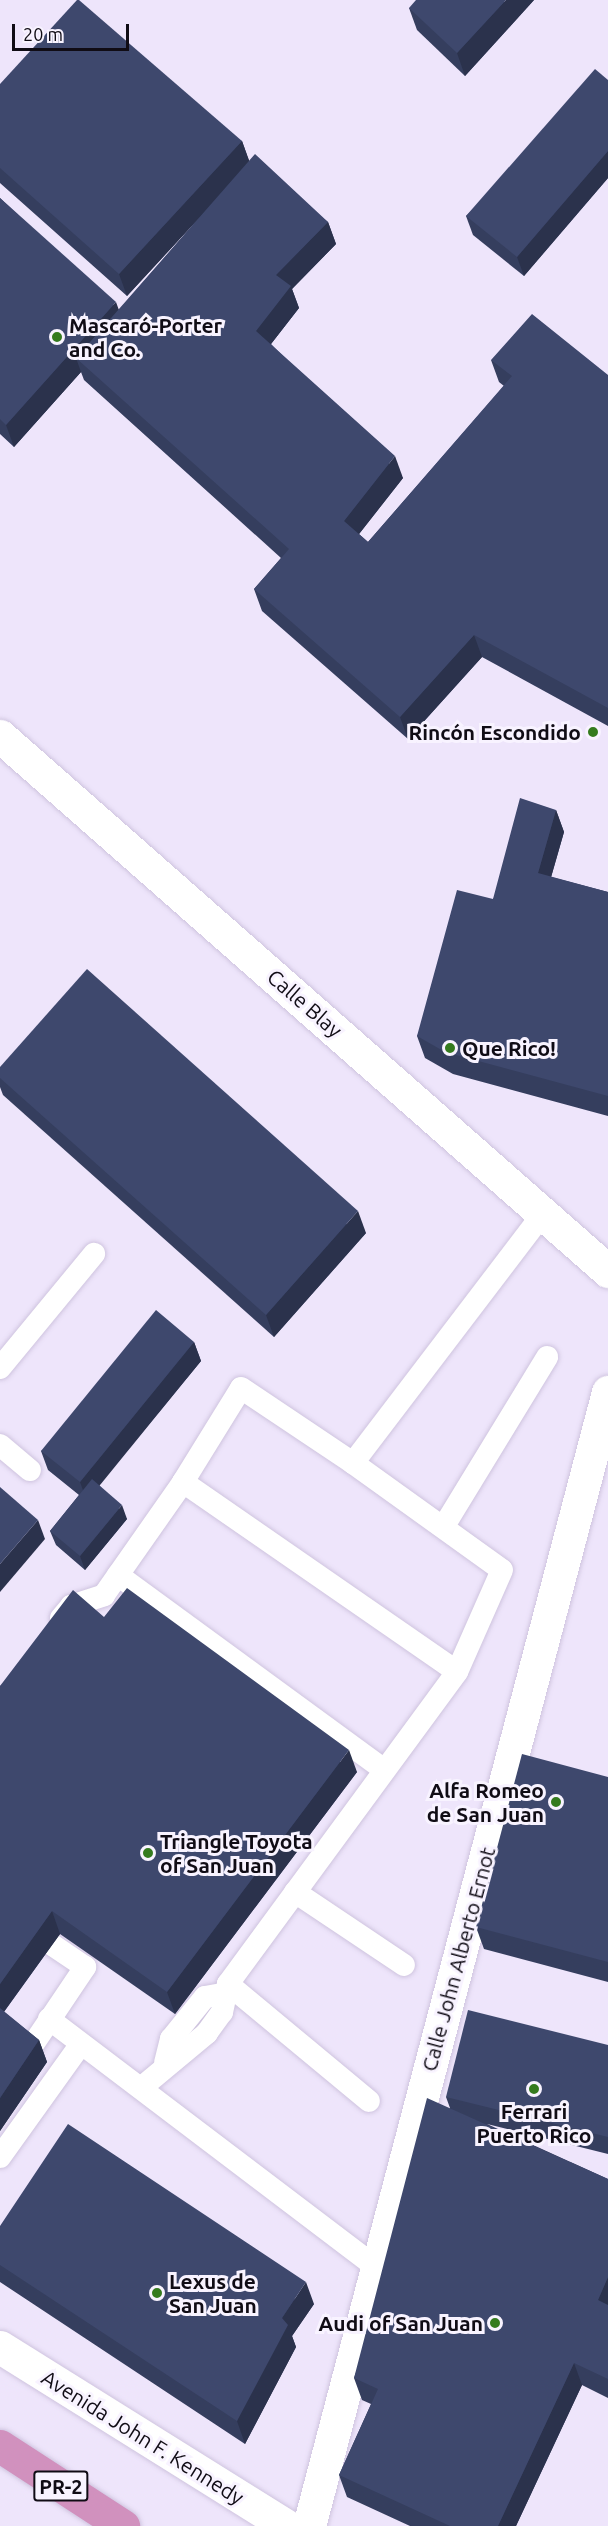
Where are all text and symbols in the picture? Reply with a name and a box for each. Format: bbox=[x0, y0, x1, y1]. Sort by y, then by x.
scale bar bbox=[15, 12, 132, 50]
text: 20 m bbox=[23, 24, 63, 44]
place label: Mascaró-Porter and Co. bbox=[69, 312, 222, 362]
marker: Mascaró-Porter and Co. bbox=[50, 330, 64, 344]
place label: Rincón Escondido bbox=[408, 719, 581, 745]
marker: Rincón Escondido bbox=[586, 725, 600, 739]
street label: Calle Blay bbox=[262, 964, 348, 1042]
place label: Que Rico! bbox=[462, 1035, 556, 1061]
marker: Que Rico! bbox=[443, 1041, 457, 1055]
place label: Alfa Romeo de San Juan bbox=[427, 1777, 544, 1827]
marker: Alfa Romeo de San Juan bbox=[549, 1795, 563, 1809]
place label: Triangle Toyota of San Juan bbox=[160, 1828, 313, 1878]
street label: Calle John Alberto Ernot bbox=[416, 1844, 500, 2074]
marker: Triangle Toyota of San Juan bbox=[141, 1846, 155, 1860]
marker: Ferrari Puerto Rico bbox=[527, 2082, 541, 2096]
place label: Ferrari Puerto Rico bbox=[477, 2098, 591, 2148]
place label: Lexus de San Juan bbox=[169, 2268, 257, 2318]
marker: Lexus de San Juan bbox=[150, 2286, 164, 2300]
place label: Audi of San Juan bbox=[319, 2310, 483, 2336]
marker: Audi of San Juan bbox=[488, 2316, 502, 2330]
street label: Avenida John F. Kennedy bbox=[37, 2364, 249, 2510]
road number: PR-2 bbox=[32, 2469, 90, 2503]

